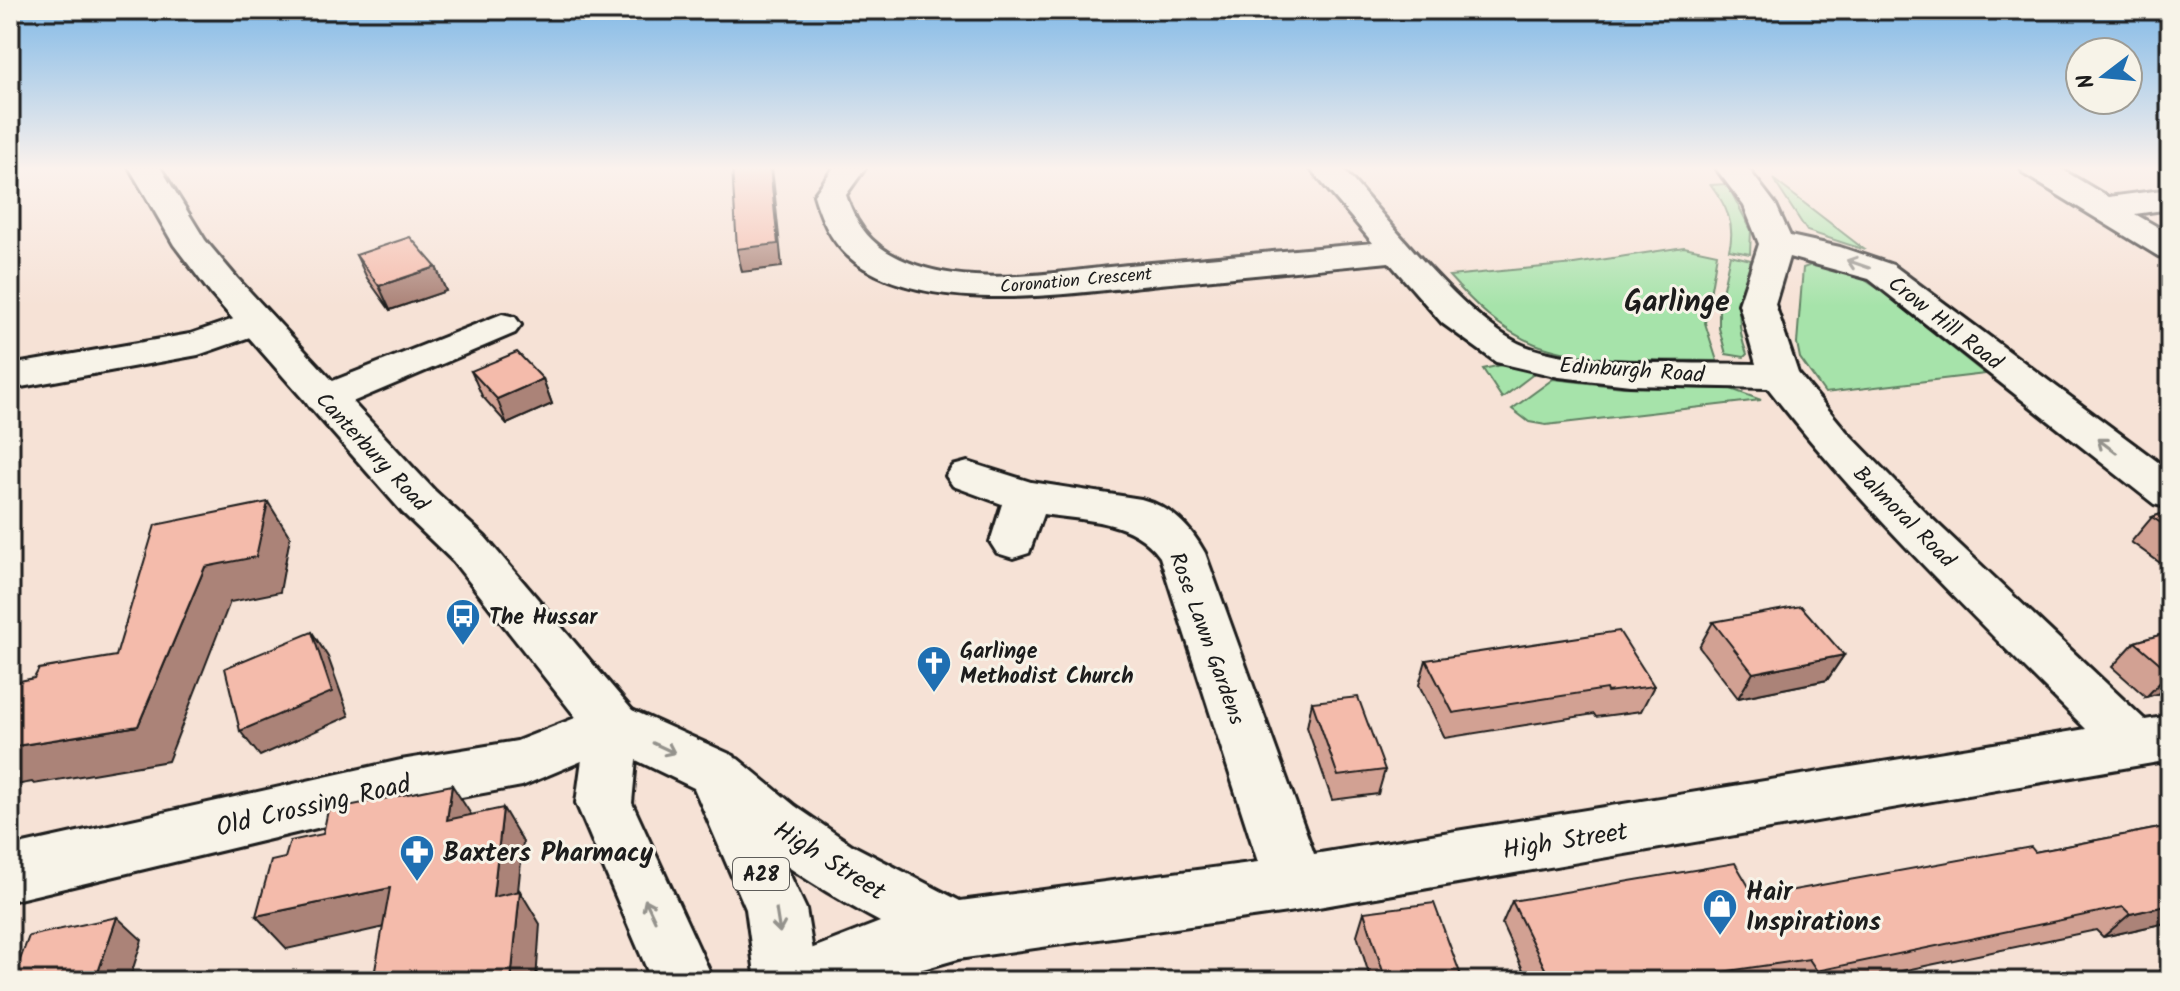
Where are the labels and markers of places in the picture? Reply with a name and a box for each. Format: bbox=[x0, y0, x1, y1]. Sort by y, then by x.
bus stop icon: The Hussar bbox=[444, 597, 482, 647]
place label: The Hussar bbox=[489, 601, 598, 636]
place label: Garlinge Methodist Church bbox=[960, 635, 1134, 695]
church icon: Garlinge Methodist Church bbox=[915, 644, 953, 694]
pharmacy icon: Baxters Pharmacy bbox=[398, 833, 436, 883]
place label: Baxters Pharmacy bbox=[443, 833, 654, 875]
place label: Hair Inspirations bbox=[1746, 872, 1881, 944]
shop icon: Hair Inspirations bbox=[1701, 887, 1739, 937]

